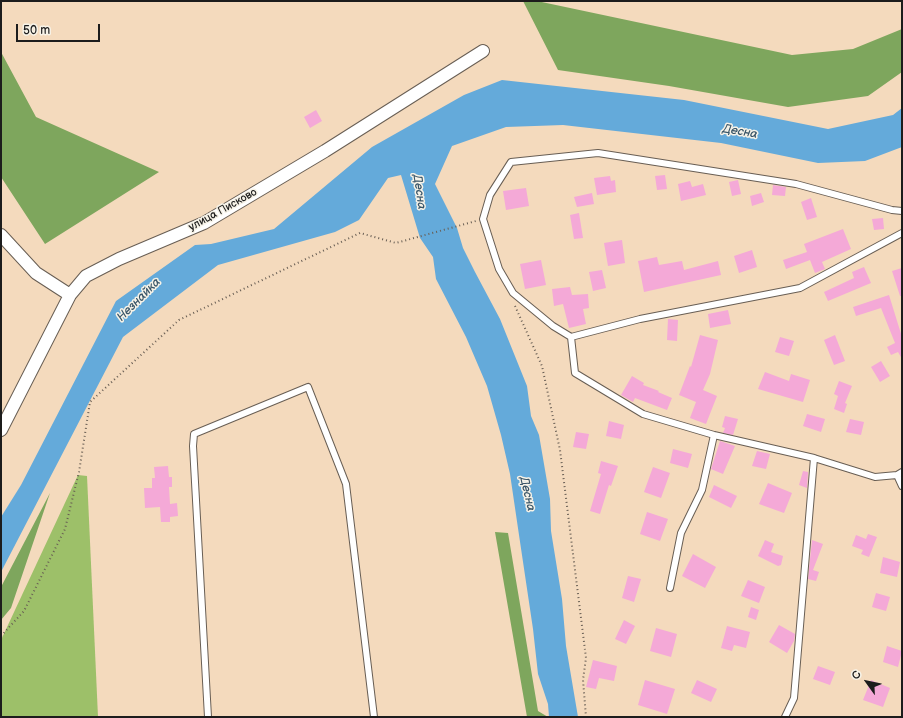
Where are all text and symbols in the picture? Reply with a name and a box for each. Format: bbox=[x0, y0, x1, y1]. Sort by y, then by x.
scale bar bbox=[18, 16, 102, 42]
text: 50 m bbox=[23, 23, 50, 38]
water label: Десна bbox=[722, 122, 758, 142]
water label: Десна bbox=[409, 174, 429, 210]
street label: улица Писково bbox=[187, 186, 259, 234]
water label: Незнайка bbox=[114, 275, 164, 325]
water label: Десна bbox=[516, 475, 538, 513]
north arrow bbox=[847, 662, 887, 702]
text: С bbox=[849, 668, 864, 682]

